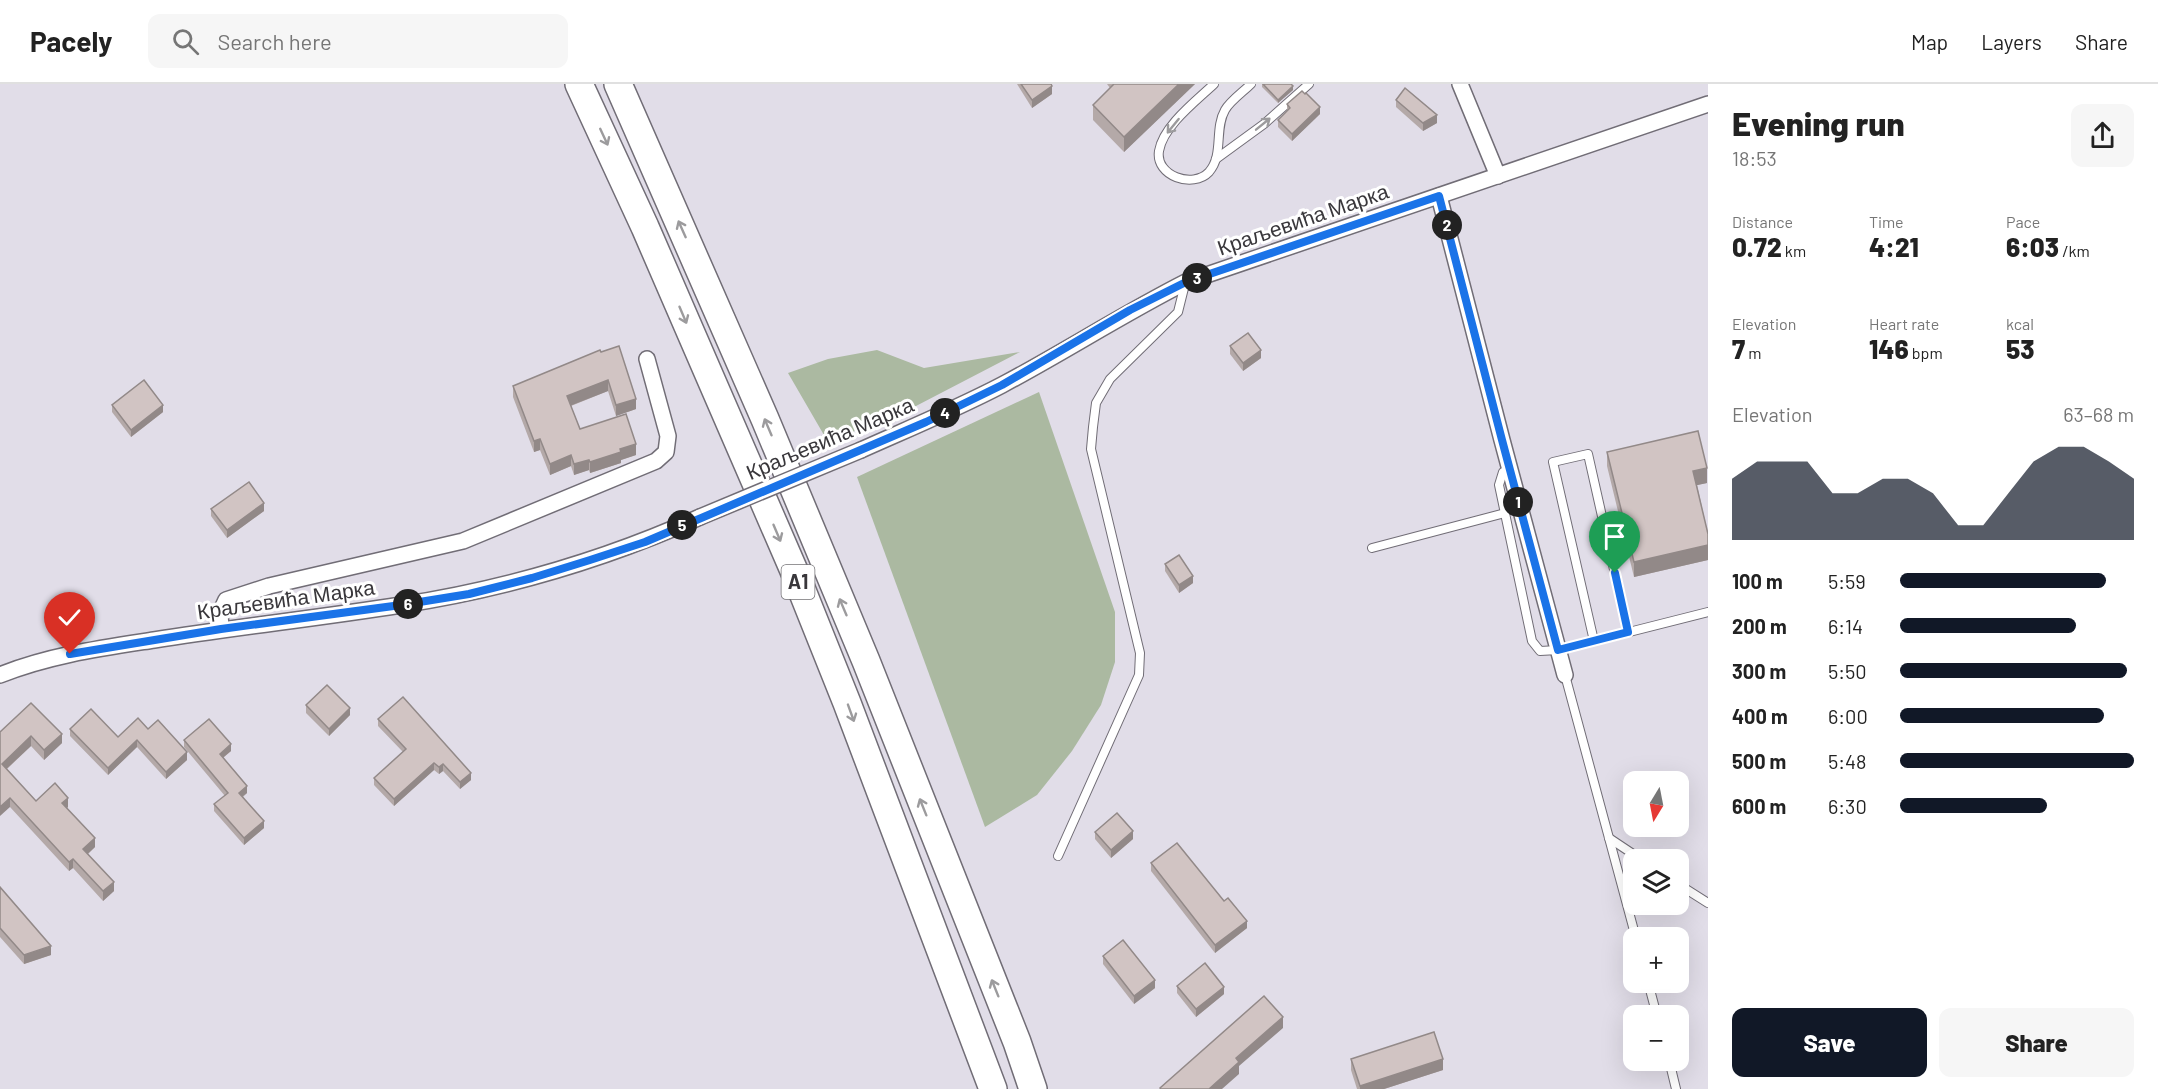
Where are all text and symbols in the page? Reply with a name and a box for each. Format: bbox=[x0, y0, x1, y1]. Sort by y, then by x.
search box bbox=[148, 14, 568, 68]
text: Pacely bbox=[30, 24, 112, 58]
icon: search bbox=[169, 25, 202, 58]
text: Search here bbox=[217, 28, 332, 54]
text: Map bbox=[1911, 29, 1948, 54]
text: Layers bbox=[1981, 29, 2042, 54]
text: Share bbox=[2075, 29, 2128, 54]
text: Evening run bbox=[1732, 103, 1905, 143]
button: share bbox=[2071, 104, 2134, 167]
one-way arrow bbox=[1166, 118, 1179, 134]
one-way arrow bbox=[1255, 118, 1271, 131]
one-way arrow bbox=[598, 128, 610, 146]
text: 18:53 bbox=[1732, 146, 1777, 170]
street label: Краљевића Марка bbox=[1214, 177, 1392, 260]
pin: 2 bbox=[1432, 210, 1462, 240]
text: Distance bbox=[1732, 212, 1793, 231]
text: Time bbox=[1869, 212, 1904, 231]
text: Pace bbox=[2006, 212, 2040, 231]
text: 2 bbox=[1443, 215, 1451, 234]
one-way arrow bbox=[675, 220, 686, 238]
text: 0.72 bbox=[1732, 231, 1782, 262]
text: 4:21 bbox=[1869, 231, 1919, 262]
text: 6:03 bbox=[2006, 231, 2059, 262]
text: km bbox=[1782, 241, 1806, 260]
text: /km bbox=[2059, 241, 2090, 260]
pin: 3 bbox=[1182, 263, 1212, 293]
text: 3 bbox=[1193, 268, 1201, 287]
one-way arrow bbox=[678, 306, 690, 324]
text: Elevation bbox=[1732, 314, 1796, 333]
text: Heart rate bbox=[1869, 314, 1939, 333]
text: kcal bbox=[2006, 314, 2034, 333]
text: 7 bbox=[1732, 333, 1745, 364]
text: 146 bbox=[1869, 333, 1909, 364]
text: 53 bbox=[2006, 333, 2034, 364]
text: m bbox=[1745, 343, 1762, 362]
text: bpm bbox=[1909, 343, 1943, 362]
street label: Краљевића Марка bbox=[742, 391, 917, 484]
pin: 4 bbox=[930, 398, 960, 428]
text: Elevation bbox=[1732, 402, 1813, 426]
text: 63–68 m bbox=[2063, 402, 2134, 426]
text: 4 bbox=[940, 403, 950, 422]
one-way arrow bbox=[762, 418, 773, 437]
pin: 1 bbox=[1503, 487, 1533, 517]
text: 1 bbox=[1515, 492, 1521, 511]
pin: 5 bbox=[667, 510, 697, 540]
pin bbox=[1589, 511, 1640, 573]
text: 5 bbox=[678, 515, 686, 534]
icon: arrive bbox=[1598, 520, 1631, 553]
one-way arrow bbox=[772, 523, 784, 541]
road number: A1 bbox=[782, 565, 814, 599]
text: 100 m bbox=[1732, 569, 1783, 593]
text: 5:59 bbox=[1828, 569, 1866, 593]
street label: Краљевића Марка bbox=[195, 574, 377, 623]
pin: 6 bbox=[393, 589, 423, 619]
pin bbox=[44, 592, 95, 654]
text: 6 bbox=[404, 594, 412, 613]
one-way arrow bbox=[837, 598, 848, 617]
icon: check bbox=[53, 601, 86, 634]
text: 200 m bbox=[1732, 614, 1787, 638]
text: 6:14 bbox=[1828, 614, 1863, 638]
text: 300 m bbox=[1732, 659, 1786, 683]
text: 5:50 bbox=[1828, 659, 1867, 683]
one-way arrow bbox=[846, 704, 857, 722]
text: 400 m bbox=[1732, 704, 1788, 728]
text: 6:00 bbox=[1828, 704, 1868, 728]
text: 500 m bbox=[1732, 749, 1786, 773]
text: 5:48 bbox=[1828, 749, 1867, 773]
north arrow bbox=[1623, 771, 1689, 837]
map controls bbox=[1623, 771, 1689, 1071]
text: 600 m bbox=[1732, 794, 1786, 818]
text: 6:30 bbox=[1828, 794, 1867, 818]
one-way arrow bbox=[917, 798, 928, 816]
button: layers bbox=[1623, 849, 1689, 915]
button: + bbox=[1623, 927, 1689, 993]
one-way arrow bbox=[989, 979, 1000, 998]
button: − bbox=[1623, 1005, 1689, 1071]
button: Save bbox=[1732, 1008, 1927, 1077]
button: Share bbox=[1939, 1008, 2134, 1077]

